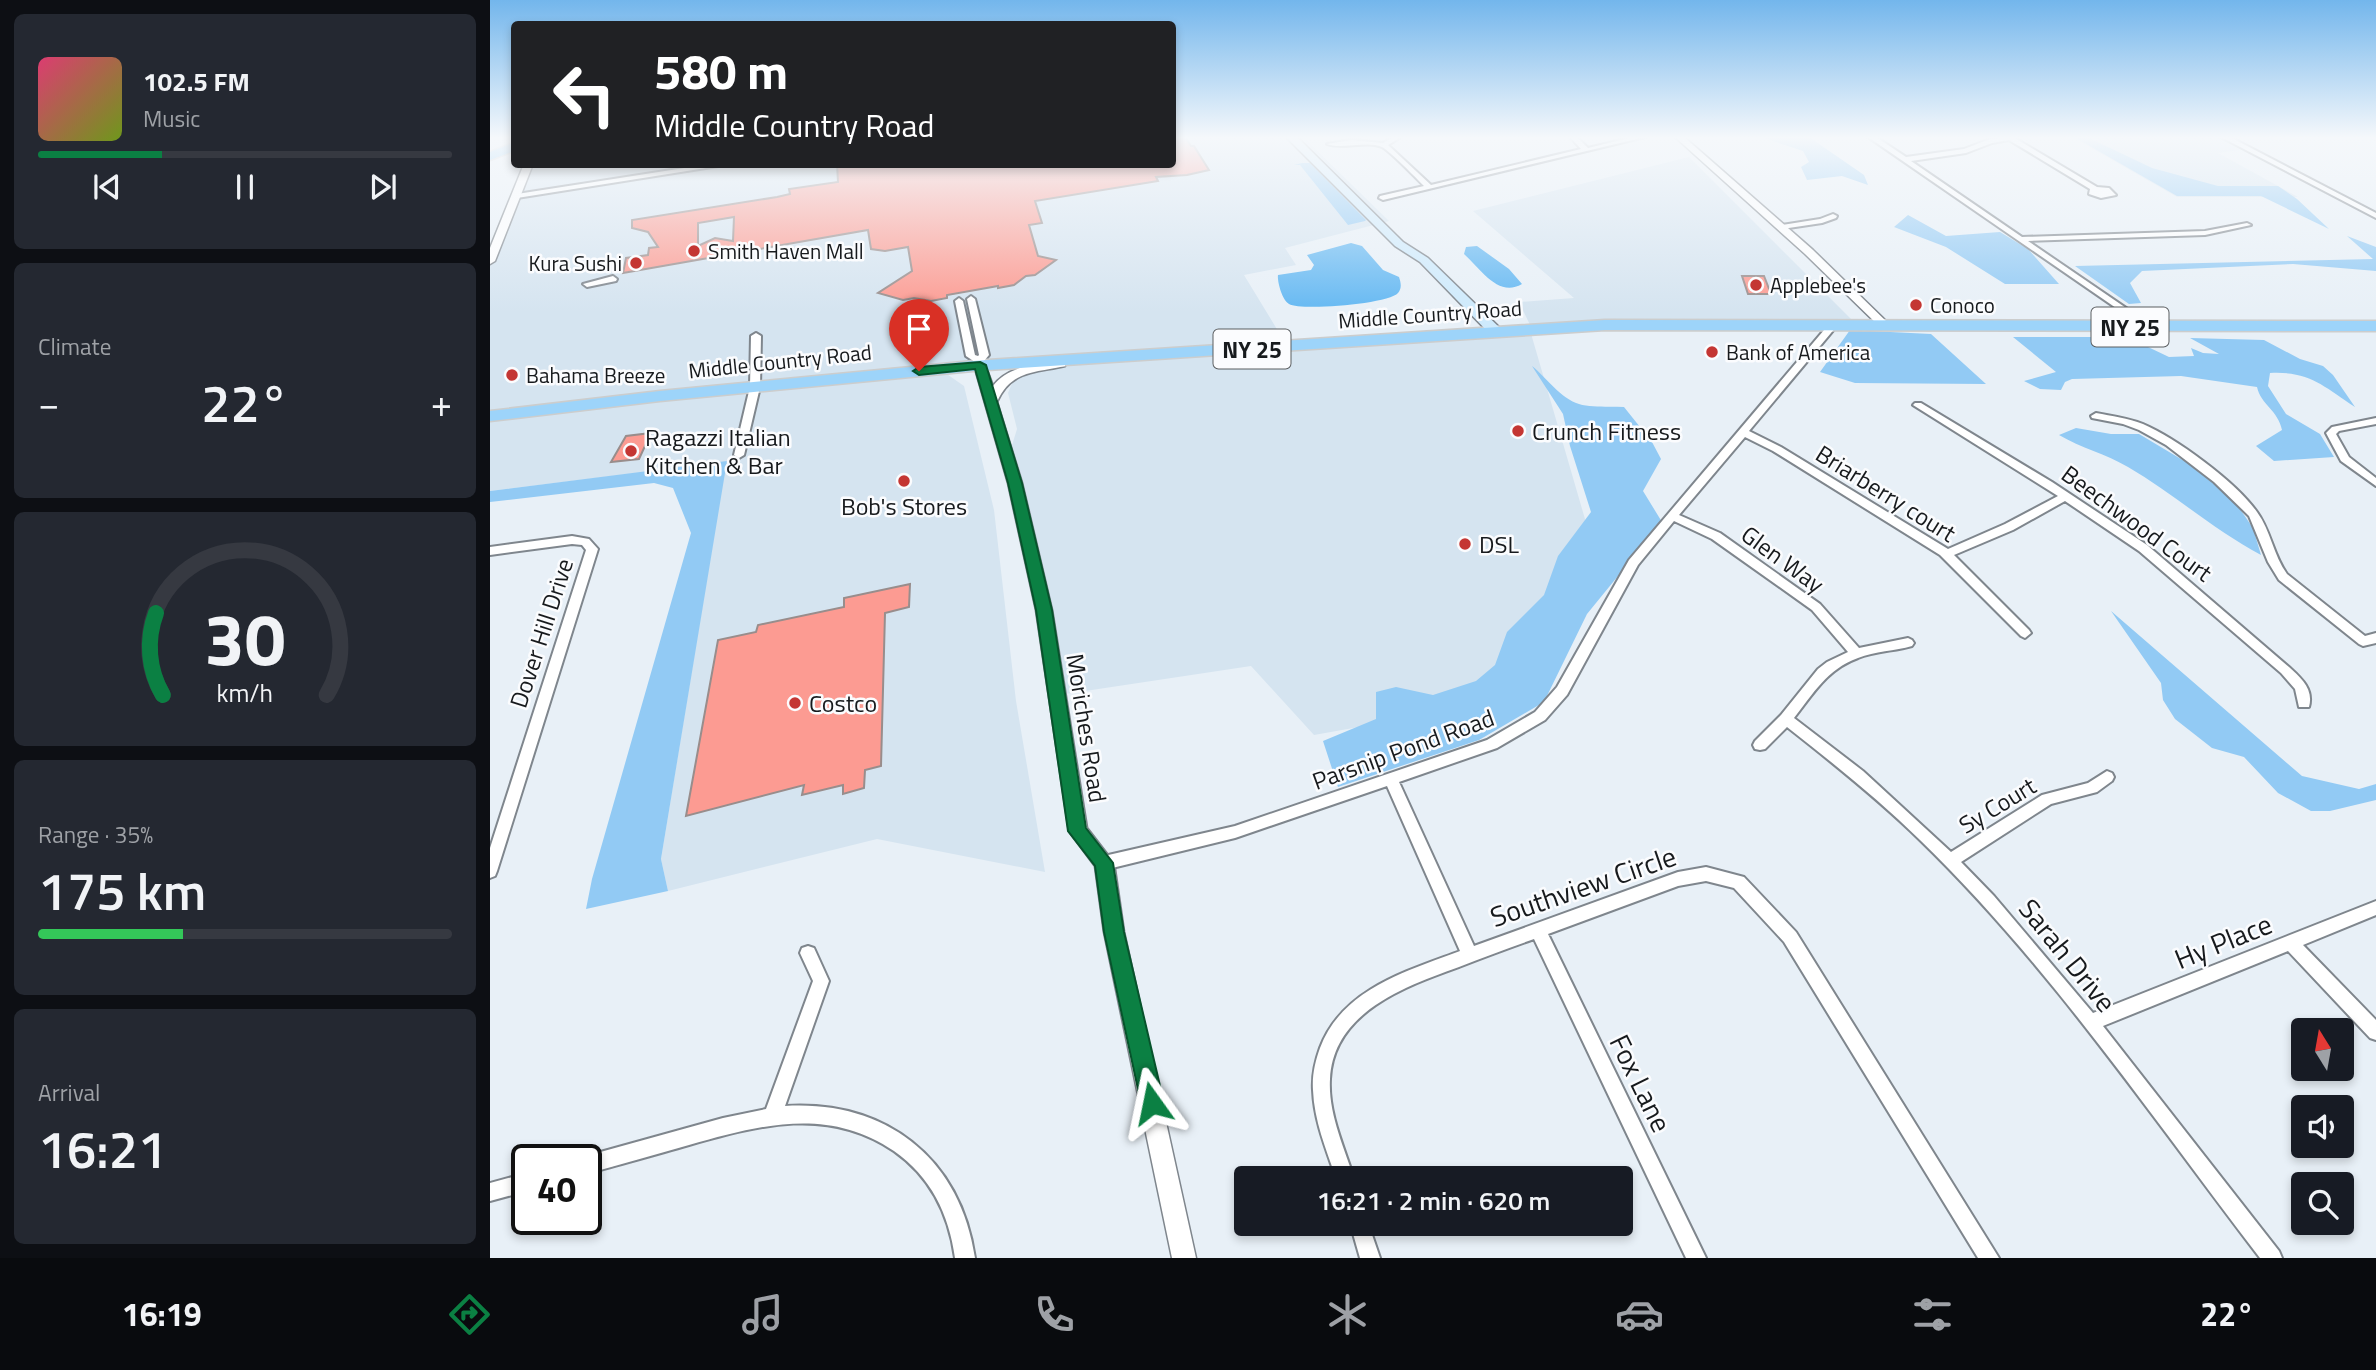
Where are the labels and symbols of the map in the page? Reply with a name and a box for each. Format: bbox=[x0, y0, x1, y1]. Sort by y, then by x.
place label: Smith Haven Mall bbox=[708, 235, 864, 267]
marker: Smith Haven Mall bbox=[686, 243, 702, 259]
place label: Kura Sushi bbox=[529, 247, 622, 279]
marker: Kura Sushi bbox=[628, 255, 644, 271]
place label: Applebee's bbox=[1770, 269, 1866, 301]
marker: Applebee's bbox=[1748, 277, 1764, 293]
place label: Conoco bbox=[1930, 289, 1995, 321]
street label: Middle Country Road bbox=[1337, 292, 1523, 336]
marker: Conoco bbox=[1908, 297, 1924, 313]
pin bbox=[889, 299, 949, 371]
road number: NY 25 bbox=[2092, 308, 2168, 346]
road number: NY 25 bbox=[1214, 330, 1290, 368]
street label: Middle Country Road bbox=[687, 335, 873, 387]
place label: Bank of America bbox=[1726, 336, 1871, 368]
marker: Bank of America bbox=[1704, 344, 1720, 360]
place label: Bahama Breeze bbox=[526, 359, 665, 391]
marker: Bahama Breeze bbox=[504, 367, 520, 383]
place label: Crunch Fitness bbox=[1532, 413, 1681, 449]
place label: Ragazzi Italian Kitchen & Bar bbox=[645, 419, 791, 483]
marker: Crunch Fitness bbox=[1510, 423, 1526, 439]
street label: Briarberry court bbox=[1809, 436, 1964, 551]
marker: Ragazzi Italian Kitchen & Bar bbox=[623, 443, 639, 459]
street label: Beechwood Court bbox=[2054, 456, 2220, 590]
marker: Bob's Stores bbox=[896, 473, 912, 489]
place label: Bob's Stores bbox=[841, 488, 967, 524]
street label: Glen Way bbox=[1734, 517, 1832, 602]
place label: DSL bbox=[1479, 526, 1519, 562]
marker: DSL bbox=[1457, 536, 1473, 552]
street label: Dover Hill Drive bbox=[500, 554, 582, 712]
street label: Moriches Road bbox=[1057, 651, 1117, 805]
place label: Costco bbox=[809, 685, 877, 721]
marker: Costco bbox=[787, 695, 803, 711]
street label: Parsnip Pond Road bbox=[1307, 699, 1499, 799]
street label: Sy Court bbox=[1951, 767, 2043, 842]
street label: Southview Circle bbox=[1484, 834, 1682, 938]
street label: Sarah Drive bbox=[2009, 889, 2127, 1021]
street label: Hy Place bbox=[2168, 902, 2278, 980]
north arrow bbox=[2291, 1018, 2354, 1082]
street label: Fox Lane bbox=[1599, 1027, 1683, 1139]
position arrow bbox=[1115, 1066, 1189, 1140]
speed limit sign: 40 bbox=[511, 1144, 602, 1235]

